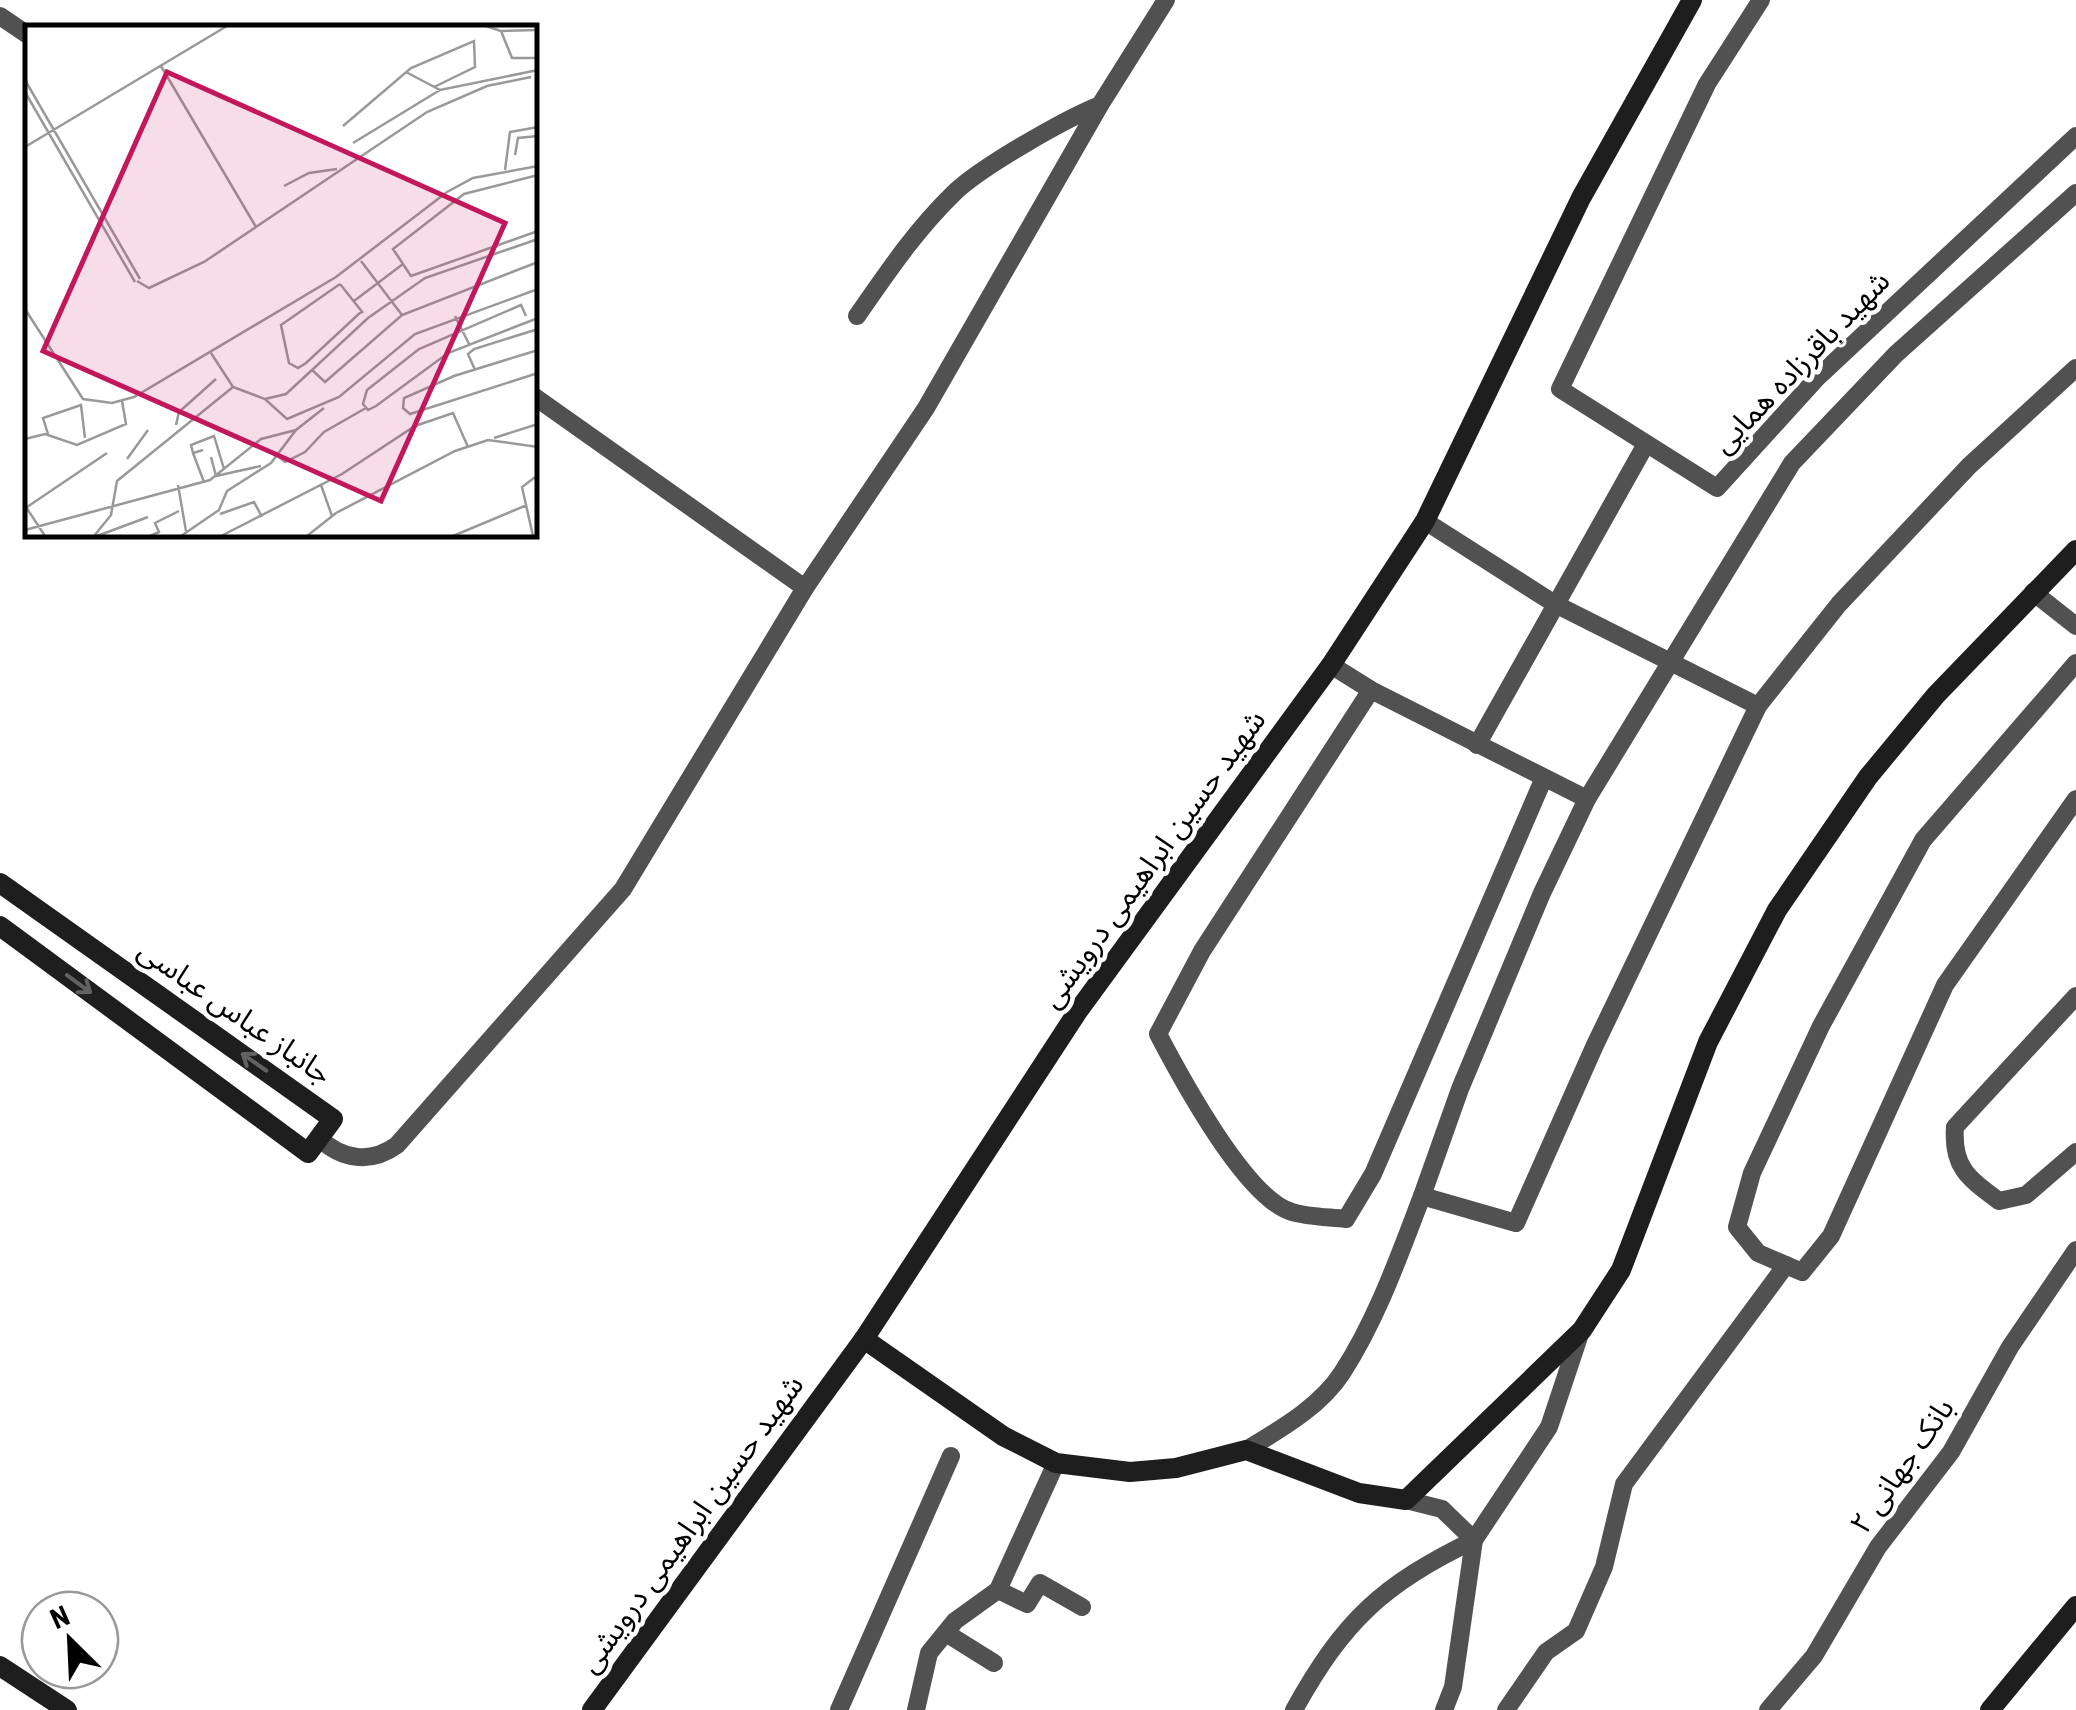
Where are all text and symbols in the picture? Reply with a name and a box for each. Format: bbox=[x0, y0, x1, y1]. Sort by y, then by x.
inset map bbox=[25, 25, 538, 538]
street label: شهید باقرزاده همایی bbox=[1705, 263, 1897, 460]
street label: شهید حسین ابراهیمی درویشی bbox=[1033, 703, 1272, 1014]
street label: جانباز عباس عباسی bbox=[132, 932, 339, 1091]
one-way arrow bbox=[64, 973, 92, 994]
one-way arrow bbox=[240, 1052, 268, 1073]
street label: شهید حسین ابراهیمی درویشی bbox=[571, 1368, 810, 1679]
street label: بانک جهانی ۲ bbox=[1842, 1391, 1961, 1540]
north arrow bbox=[20, 1590, 120, 1690]
text: N bbox=[45, 1599, 75, 1636]

